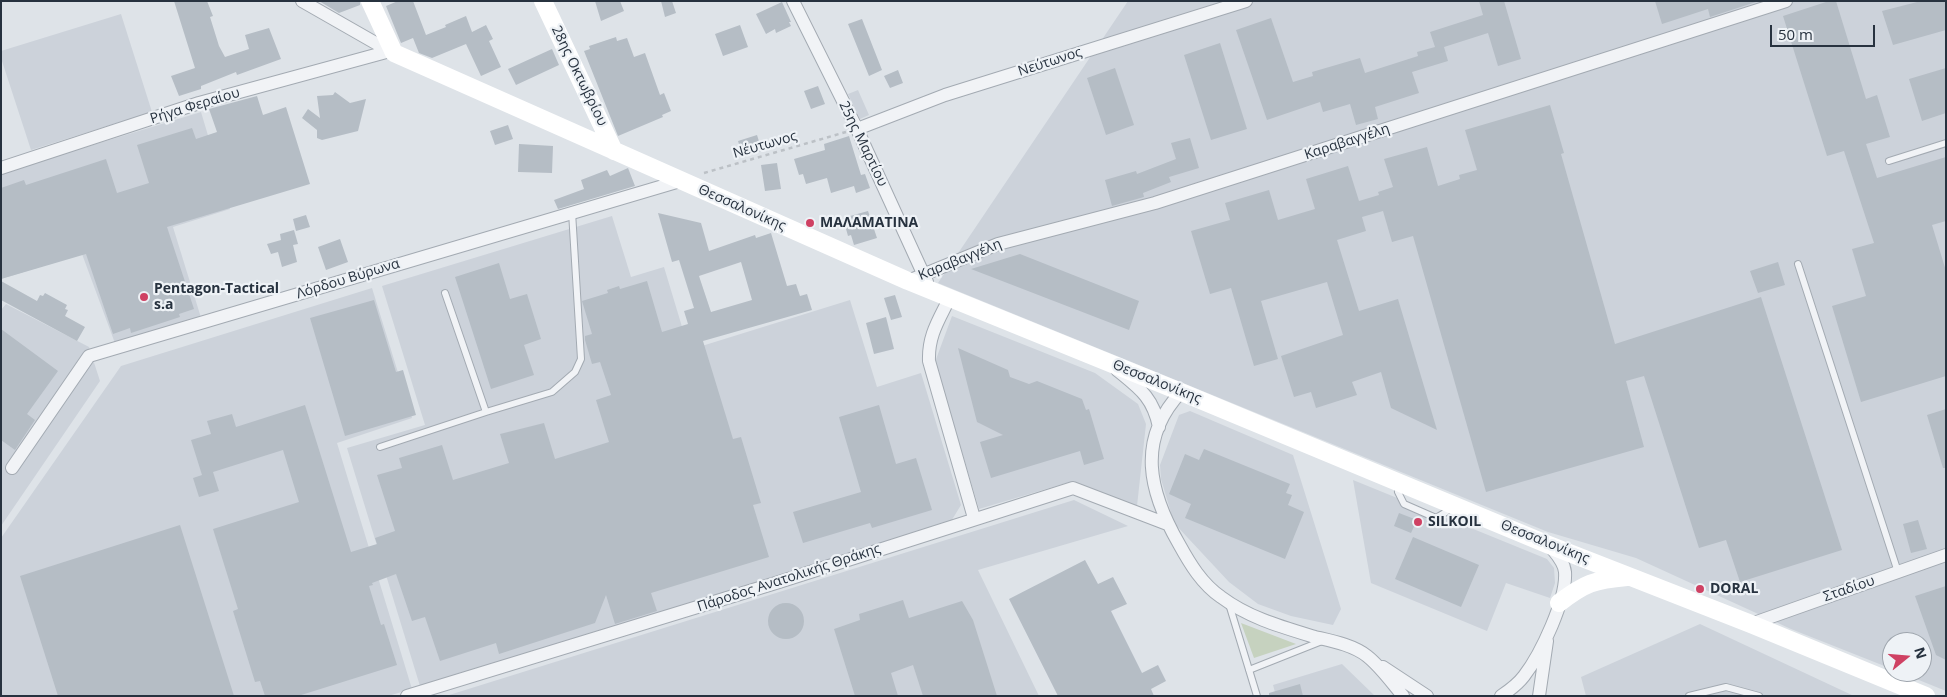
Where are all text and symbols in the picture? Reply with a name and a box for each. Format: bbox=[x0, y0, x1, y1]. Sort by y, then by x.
scale bar bbox=[1772, 15, 1877, 47]
street label: 28ης Οκτωβρίου bbox=[547, 23, 611, 129]
text: 50 m bbox=[1778, 24, 1813, 44]
street label: Νεύτωνος bbox=[1016, 44, 1084, 80]
street label: Ρήγα Φεραίου bbox=[148, 84, 242, 128]
street label: 25ης Μαρτίου bbox=[835, 99, 891, 189]
street label: Καραβαγγέλη bbox=[1302, 120, 1392, 164]
street label: Νέυτωνος bbox=[731, 128, 799, 162]
street label: Θεσσαλονίκης bbox=[696, 181, 788, 235]
place label: ΜΑΛΑΜΑΤΙΝΑ bbox=[820, 215, 918, 231]
marker: ΜΑΛΑΜΑΤΙΝΑ bbox=[804, 217, 816, 229]
street label: Καραβαγγέλη bbox=[916, 236, 1004, 284]
street label: Λόρδου Βύρωνα bbox=[294, 255, 402, 303]
place label: Pentagon-Tactical s.a bbox=[154, 281, 279, 314]
marker: Pentagon-Tactical s.a bbox=[138, 291, 150, 303]
street label: Θεσσαλονίκης bbox=[1110, 357, 1204, 407]
place label: SILKOIL bbox=[1428, 514, 1481, 530]
marker: SILKOIL bbox=[1412, 516, 1424, 528]
street label: Θεσσαλονίκης bbox=[1498, 517, 1592, 567]
street label: Πάροδος Ανατολικής Θράκης bbox=[695, 540, 883, 616]
street label: Σταδίου bbox=[1821, 572, 1877, 606]
place label: DORAL bbox=[1710, 581, 1758, 597]
marker: DORAL bbox=[1694, 583, 1706, 595]
north arrow bbox=[1882, 632, 1932, 682]
text: N bbox=[1910, 645, 1932, 661]

